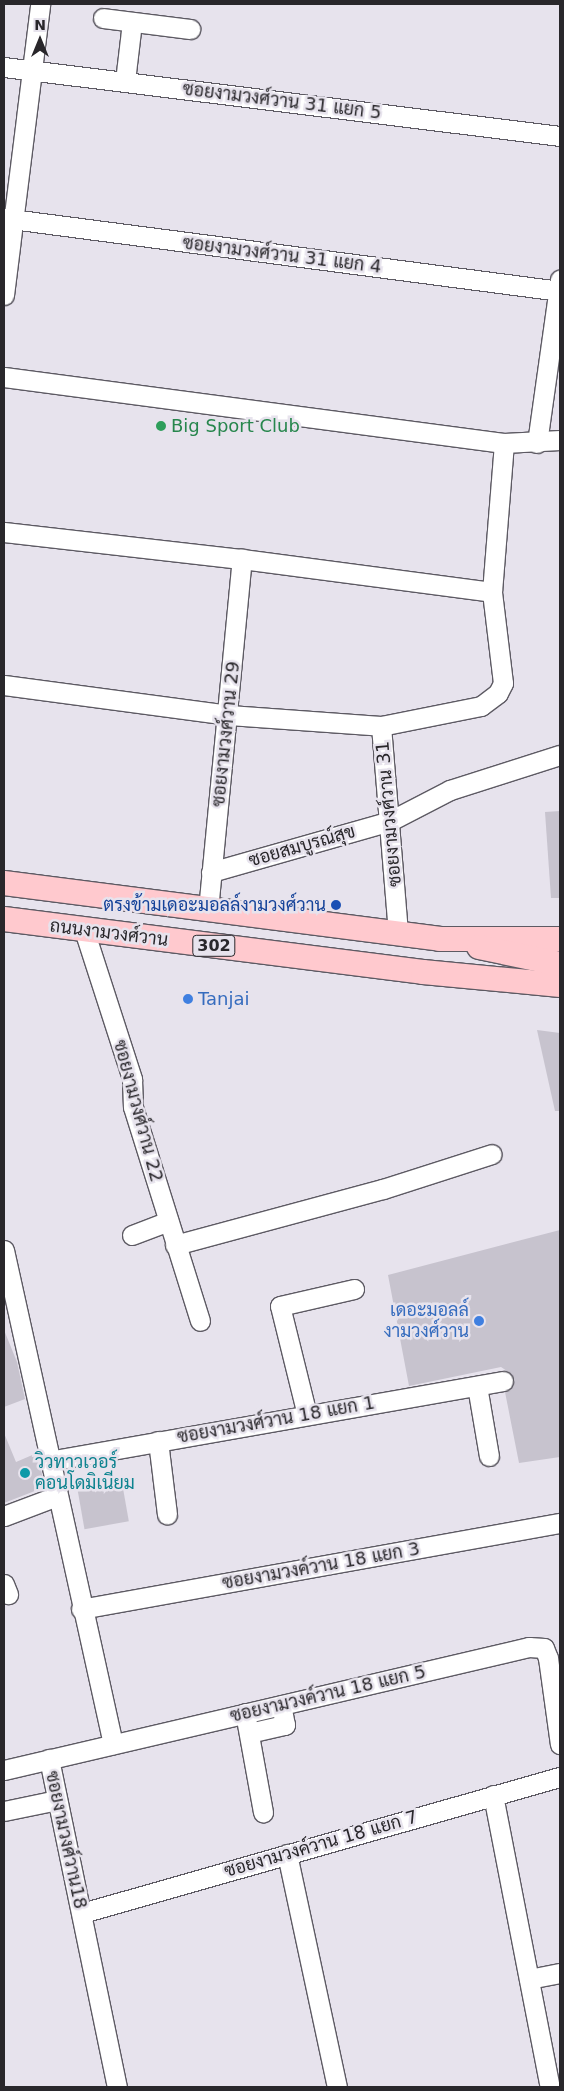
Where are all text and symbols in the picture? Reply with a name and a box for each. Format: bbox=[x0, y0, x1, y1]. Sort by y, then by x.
north arrow bbox=[15, 15, 65, 65]
text: N bbox=[34, 17, 46, 33]
street label: ซอยงามวงศ์วาน 31 แยก 5 bbox=[181, 78, 383, 124]
street label: ซอยงามวงศ์วาน 31 แยก 4 bbox=[181, 232, 383, 278]
place label: Big Sport Club bbox=[171, 415, 300, 437]
marker: Big Sport Club bbox=[155, 420, 167, 432]
street label: ซอยงามวงศ์วาน 29 bbox=[208, 660, 244, 808]
street label: ซอยงามวงศ์วาน 31 bbox=[372, 740, 406, 888]
street label: ซอยสมบูรณ์สุข bbox=[246, 820, 358, 872]
place label: ตรงข้ามเดอะมอลล์งามวงศ์วาน bbox=[103, 894, 326, 916]
marker: ตรงข้ามเดอะมอลล์งามวงศ์วาน bbox=[330, 899, 342, 911]
street label: ถนนงามวงศ์วาน bbox=[49, 915, 169, 951]
road number: 302 bbox=[192, 932, 236, 959]
place label: Tanjai bbox=[198, 988, 249, 1010]
marker: Tanjai bbox=[182, 993, 194, 1005]
street label: ซอยงามวงศ์วาน 22 bbox=[109, 1038, 167, 1184]
place label: เดอะมอลล์ งามวงศ์วาน bbox=[383, 1300, 469, 1342]
marker: เดอะมอลล์ งามวงศ์วาน bbox=[473, 1315, 485, 1327]
street label: ซอยงามวงศ์วาน 18 แยก 1 bbox=[176, 1392, 376, 1448]
place label: วิวทาวเวอร์ คอนโดมิเนียม bbox=[35, 1452, 135, 1495]
marker: วิวทาวเวอร์ คอนโดมิเนียม bbox=[19, 1467, 31, 1479]
street label: ซอยงามวงค์วาน 18 แยก 3 bbox=[221, 1538, 421, 1594]
street label: ซอยงามวงค์วาน 18 แยก 5 bbox=[228, 1661, 428, 1727]
street label: ซอยงามวงศ์วาน18 bbox=[41, 1769, 91, 1911]
street label: ซอยงามวงค์วาน 18 แยก 7 bbox=[222, 1806, 420, 1882]

